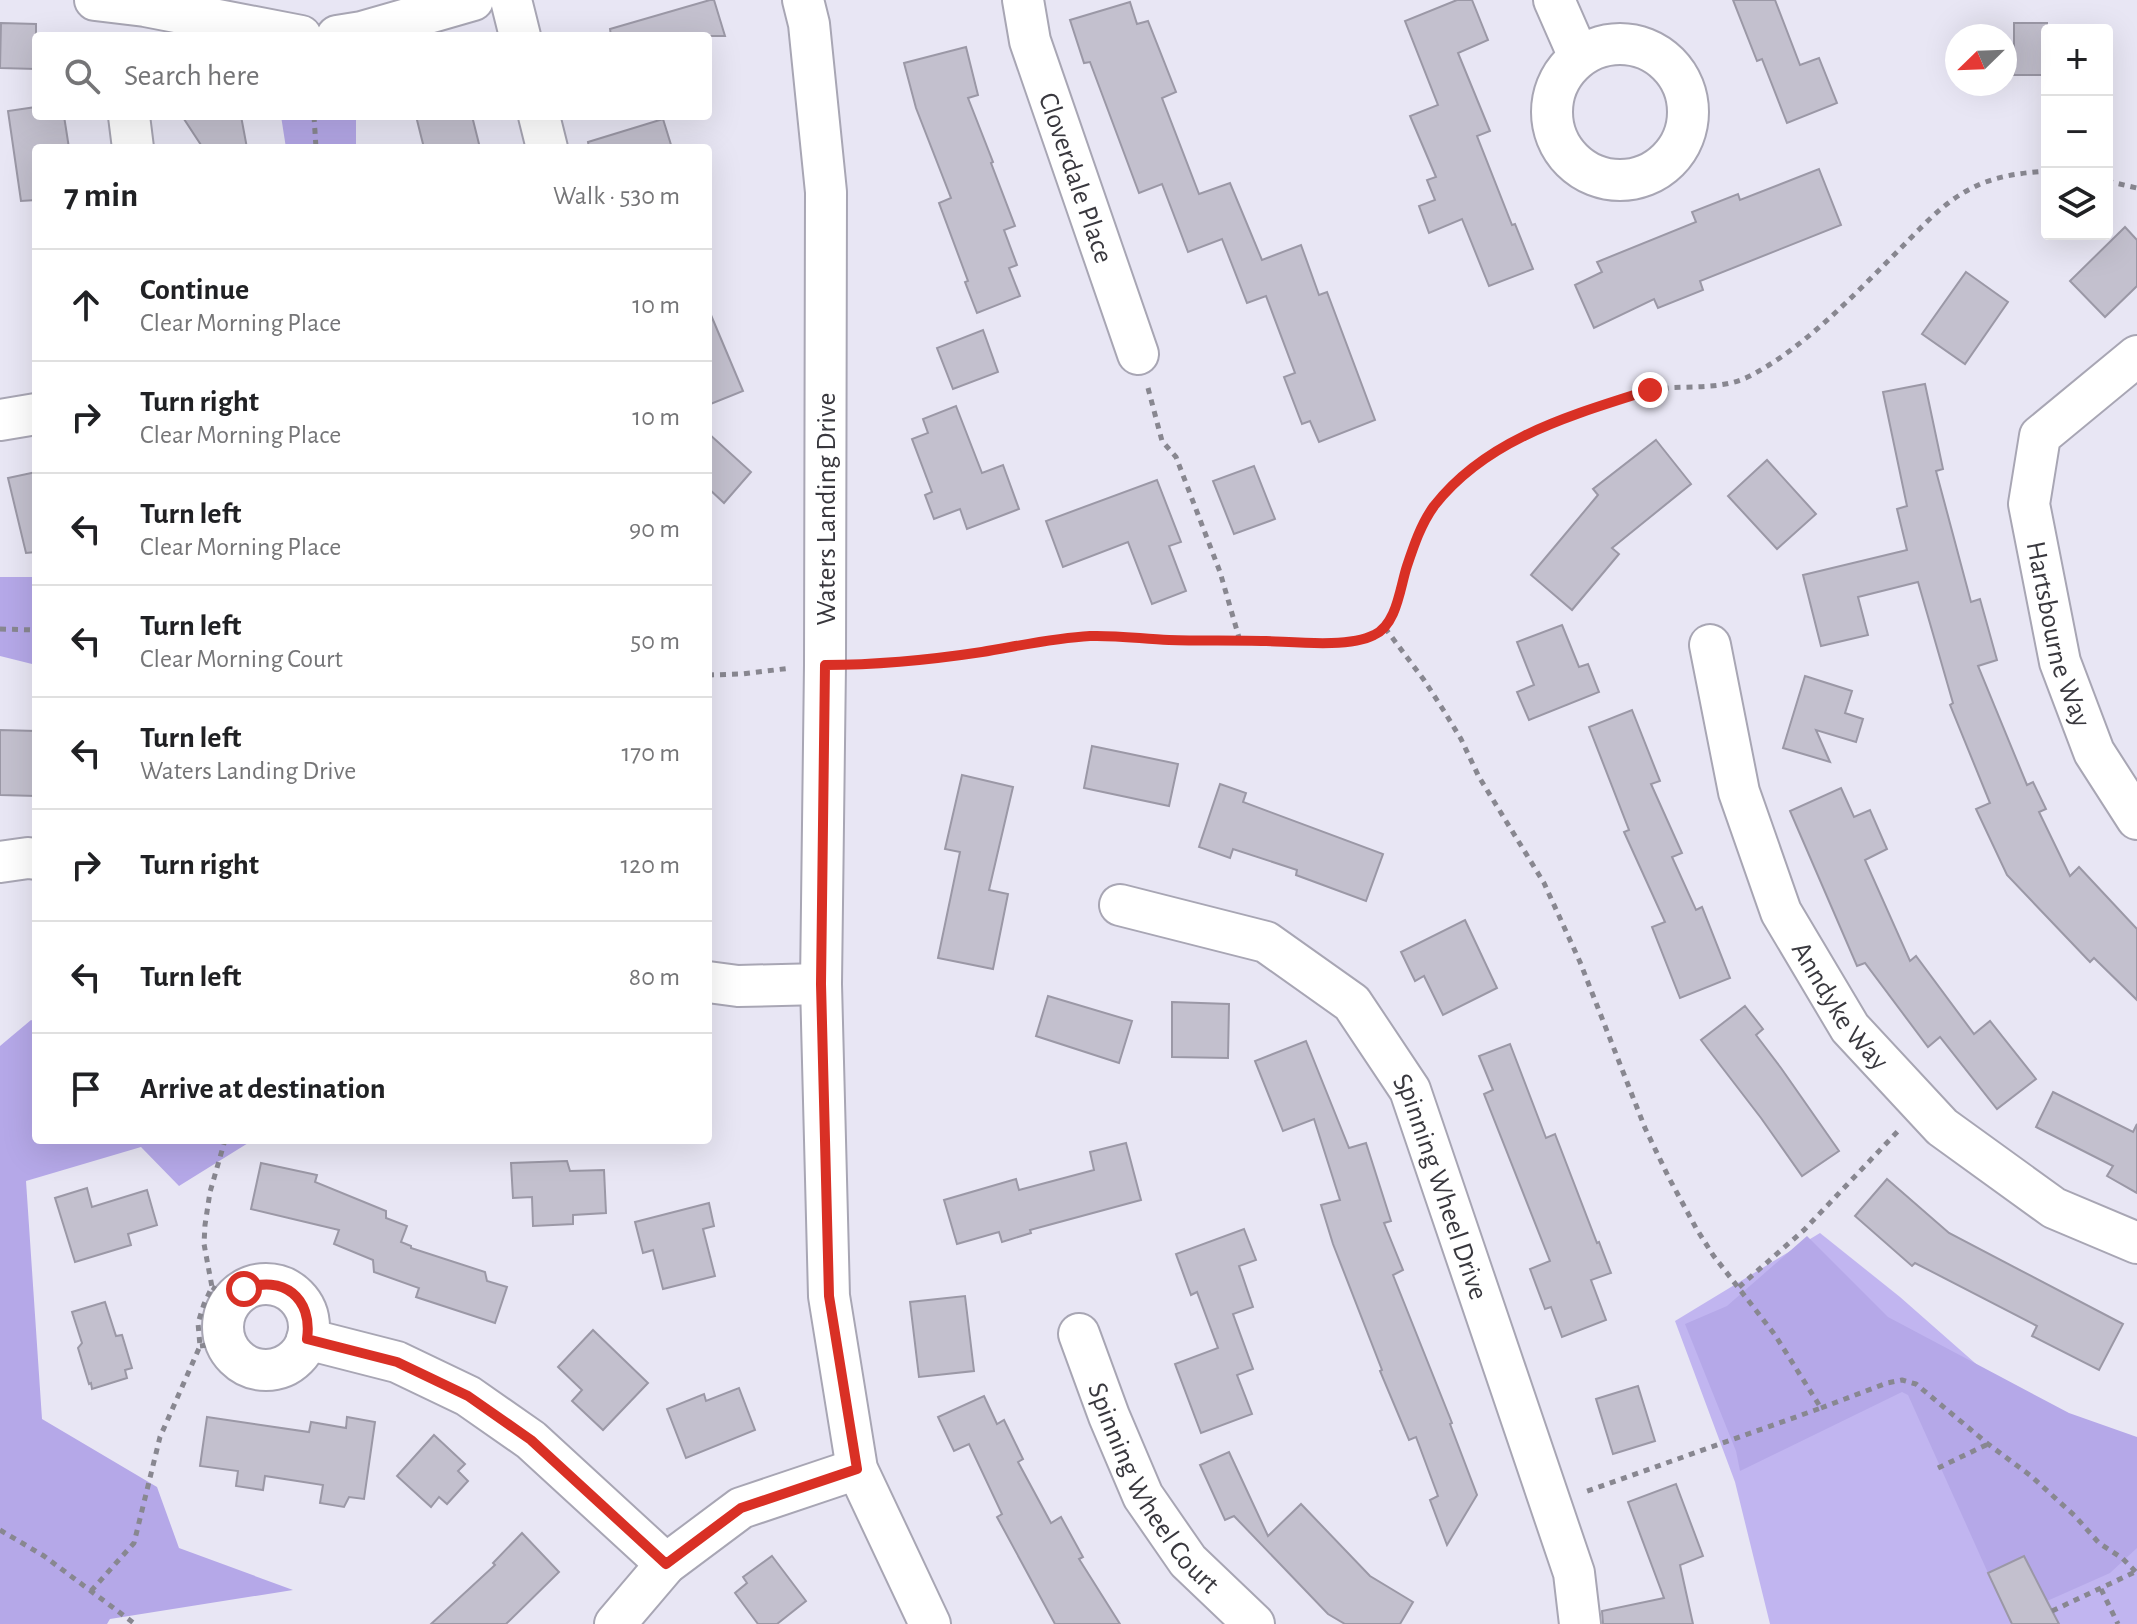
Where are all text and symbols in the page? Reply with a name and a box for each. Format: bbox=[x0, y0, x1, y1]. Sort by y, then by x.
north arrow bbox=[1945, 24, 2017, 96]
map controls bbox=[2041, 24, 2113, 240]
button: + bbox=[2041, 24, 2113, 96]
search box bbox=[32, 32, 712, 120]
icon: search bbox=[60, 54, 104, 98]
text: Search here bbox=[124, 61, 260, 91]
street label: Cloverdale Place bbox=[1033, 89, 1118, 267]
button: − bbox=[2041, 96, 2113, 168]
button: layers bbox=[2041, 168, 2113, 240]
text: 7 min bbox=[64, 179, 138, 213]
text: Walk · 530 m bbox=[553, 183, 680, 209]
text: Continue bbox=[140, 275, 249, 305]
icon: ahead bbox=[64, 283, 108, 327]
text: 10 m bbox=[632, 292, 680, 318]
text: Clear Morning Place bbox=[140, 310, 341, 336]
route end bbox=[1632, 372, 1668, 408]
text: Turn right bbox=[140, 387, 259, 417]
street label: Waters Landing Drive bbox=[813, 393, 841, 625]
icon: right bbox=[64, 395, 108, 439]
text: 10 m bbox=[632, 404, 680, 430]
text: Clear Morning Place bbox=[140, 422, 341, 448]
text: Turn left bbox=[140, 499, 241, 529]
icon: left bbox=[64, 507, 108, 551]
text: 90 m bbox=[629, 516, 680, 542]
text: Clear Morning Place bbox=[140, 534, 341, 560]
street label: Hartsbourne Way bbox=[2021, 539, 2095, 731]
text: Turn left bbox=[140, 611, 241, 641]
icon: left bbox=[64, 619, 108, 663]
text: 50 m bbox=[630, 628, 680, 654]
text: Clear Morning Court bbox=[140, 646, 343, 672]
text: Turn left bbox=[140, 723, 241, 753]
icon: left bbox=[64, 731, 108, 775]
text: 170 m bbox=[621, 740, 680, 766]
text: Waters Landing Drive bbox=[140, 758, 356, 784]
icon: right bbox=[64, 843, 108, 887]
text: Turn right bbox=[140, 850, 259, 880]
text: 120 m bbox=[620, 852, 680, 878]
street label: Anndyke Way bbox=[1786, 937, 1893, 1076]
icon: left bbox=[64, 955, 108, 999]
text: Turn left bbox=[140, 962, 241, 992]
text: 80 m bbox=[629, 964, 680, 990]
icon: arrive bbox=[64, 1067, 108, 1111]
street label: Spinning Wheel Drive bbox=[1387, 1069, 1492, 1304]
text: Arrive at destination bbox=[140, 1074, 386, 1104]
route start bbox=[226, 1271, 262, 1307]
street label: Spinning Wheel Court bbox=[1082, 1379, 1224, 1599]

